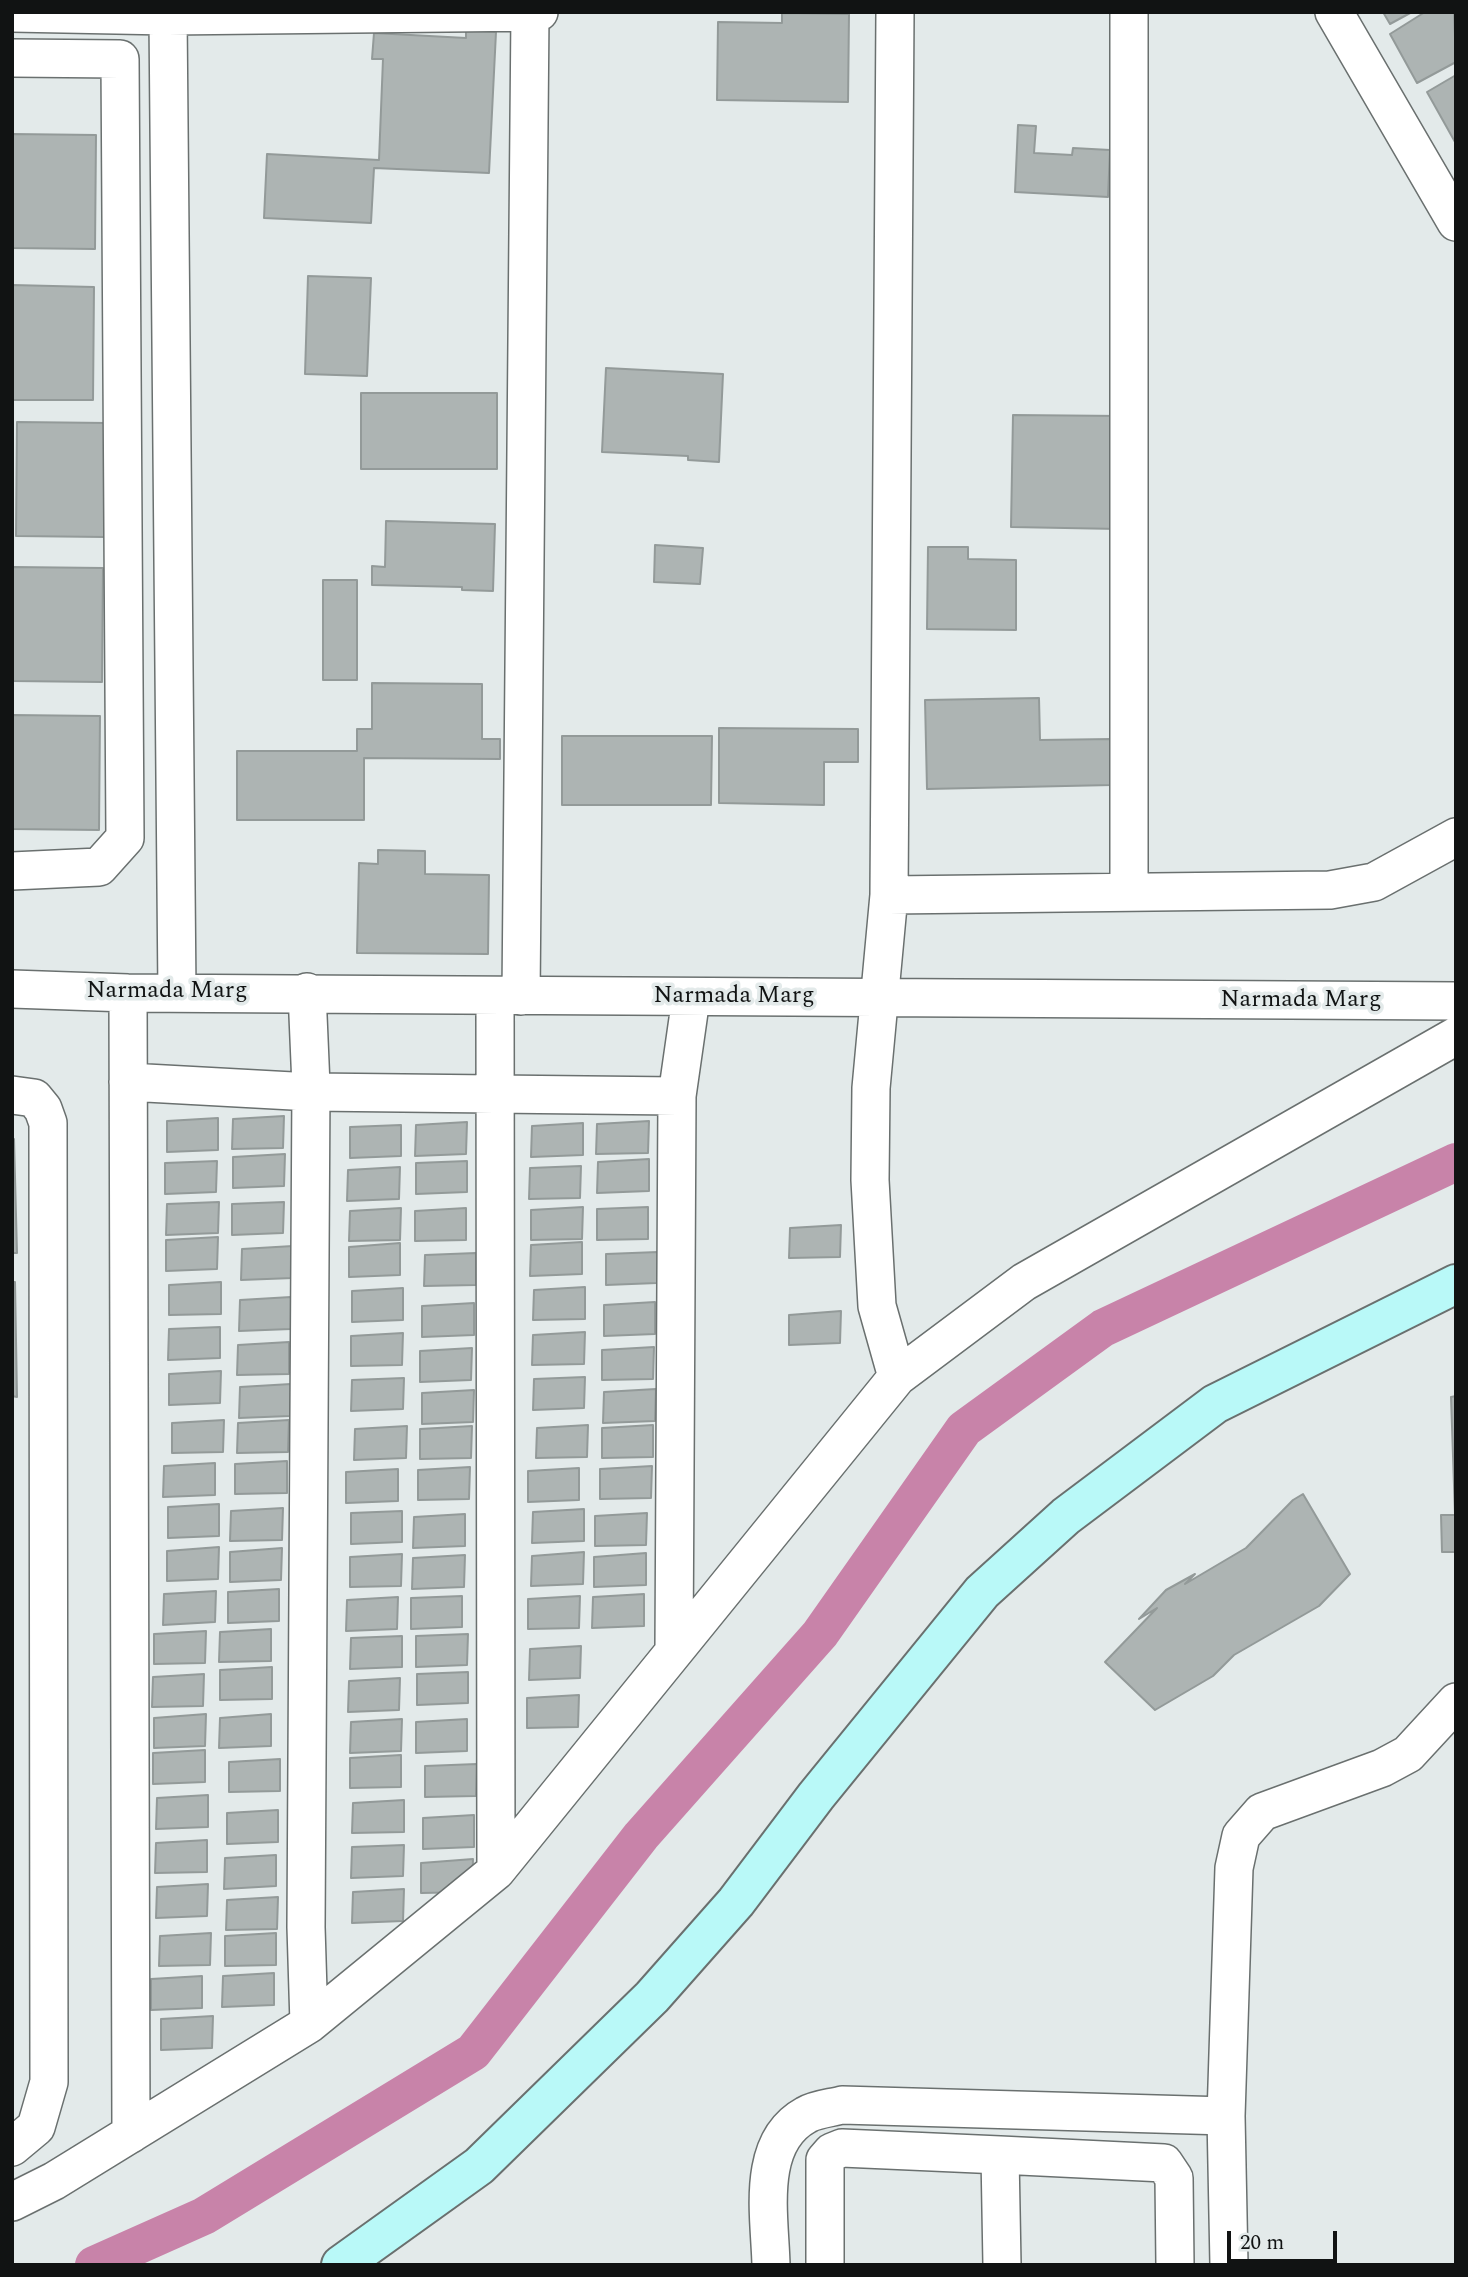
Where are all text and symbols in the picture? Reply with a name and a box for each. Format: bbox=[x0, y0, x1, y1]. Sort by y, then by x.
street label: Narmada Marg bbox=[87, 978, 247, 1006]
street label: Narmada Marg bbox=[654, 983, 814, 1011]
street label: Narmada Marg bbox=[1221, 987, 1381, 1015]
scale bar bbox=[1230, 2218, 1340, 2262]
text: 20 m bbox=[1240, 2227, 1284, 2259]

